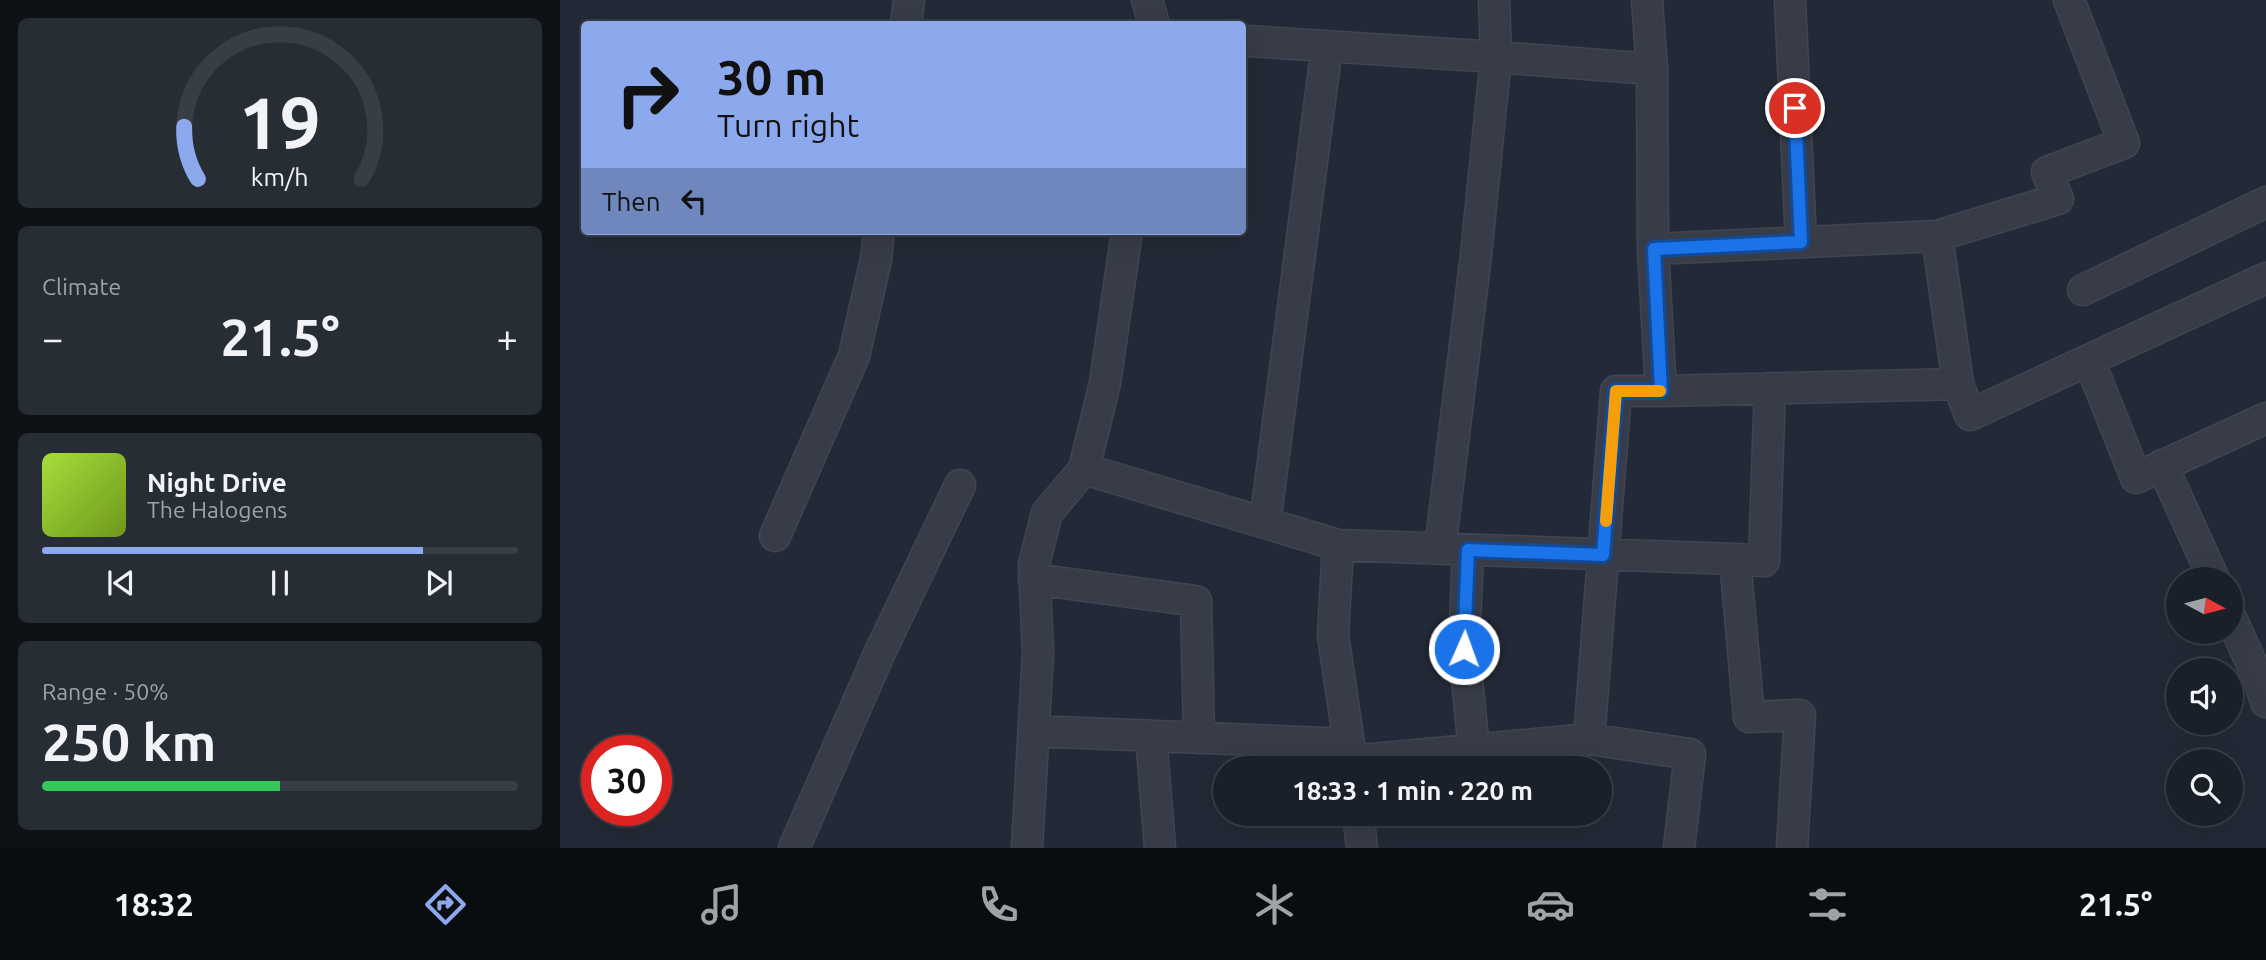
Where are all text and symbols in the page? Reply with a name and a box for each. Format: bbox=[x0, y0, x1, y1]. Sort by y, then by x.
icon: right bbox=[602, 49, 693, 140]
text: 30 m bbox=[717, 49, 826, 104]
pin bbox=[1765, 78, 1825, 138]
text: 19 bbox=[239, 81, 321, 163]
icon: arrive bbox=[1776, 89, 1814, 127]
text: Turn right bbox=[717, 107, 859, 143]
text: km/h bbox=[251, 163, 309, 191]
icon: left bbox=[675, 182, 713, 220]
text: Then bbox=[602, 187, 661, 216]
text: Climate bbox=[42, 274, 121, 299]
text: 21.5° bbox=[220, 308, 340, 366]
text: − bbox=[42, 317, 63, 359]
text: + bbox=[497, 317, 518, 359]
text: Night Drive bbox=[147, 468, 287, 497]
text: The Halogens bbox=[147, 497, 287, 522]
icon: previous bbox=[102, 564, 140, 602]
icon: pause bbox=[261, 564, 299, 602]
icon: next bbox=[420, 564, 458, 602]
north arrow bbox=[2166, 567, 2244, 644]
map controls bbox=[2166, 567, 2243, 826]
position arrow bbox=[1427, 612, 1501, 686]
button: sound bbox=[2166, 658, 2243, 735]
text: Range · 50% bbox=[42, 679, 169, 704]
text: 250 km bbox=[42, 713, 216, 771]
speed limit sign: 30 bbox=[581, 735, 672, 826]
button: search bbox=[2166, 749, 2243, 826]
text: 18:33 · 1 min · 220 m bbox=[1292, 776, 1533, 805]
icon: directions bbox=[421, 880, 470, 929]
icon: music bbox=[697, 880, 746, 929]
icon: phone bbox=[974, 880, 1023, 929]
icon: climate bbox=[1250, 880, 1299, 929]
icon: car bbox=[1526, 880, 1575, 929]
icon: filters bbox=[1803, 880, 1852, 929]
text: 18:32 bbox=[114, 886, 194, 922]
text: 21.5° bbox=[2079, 886, 2152, 922]

